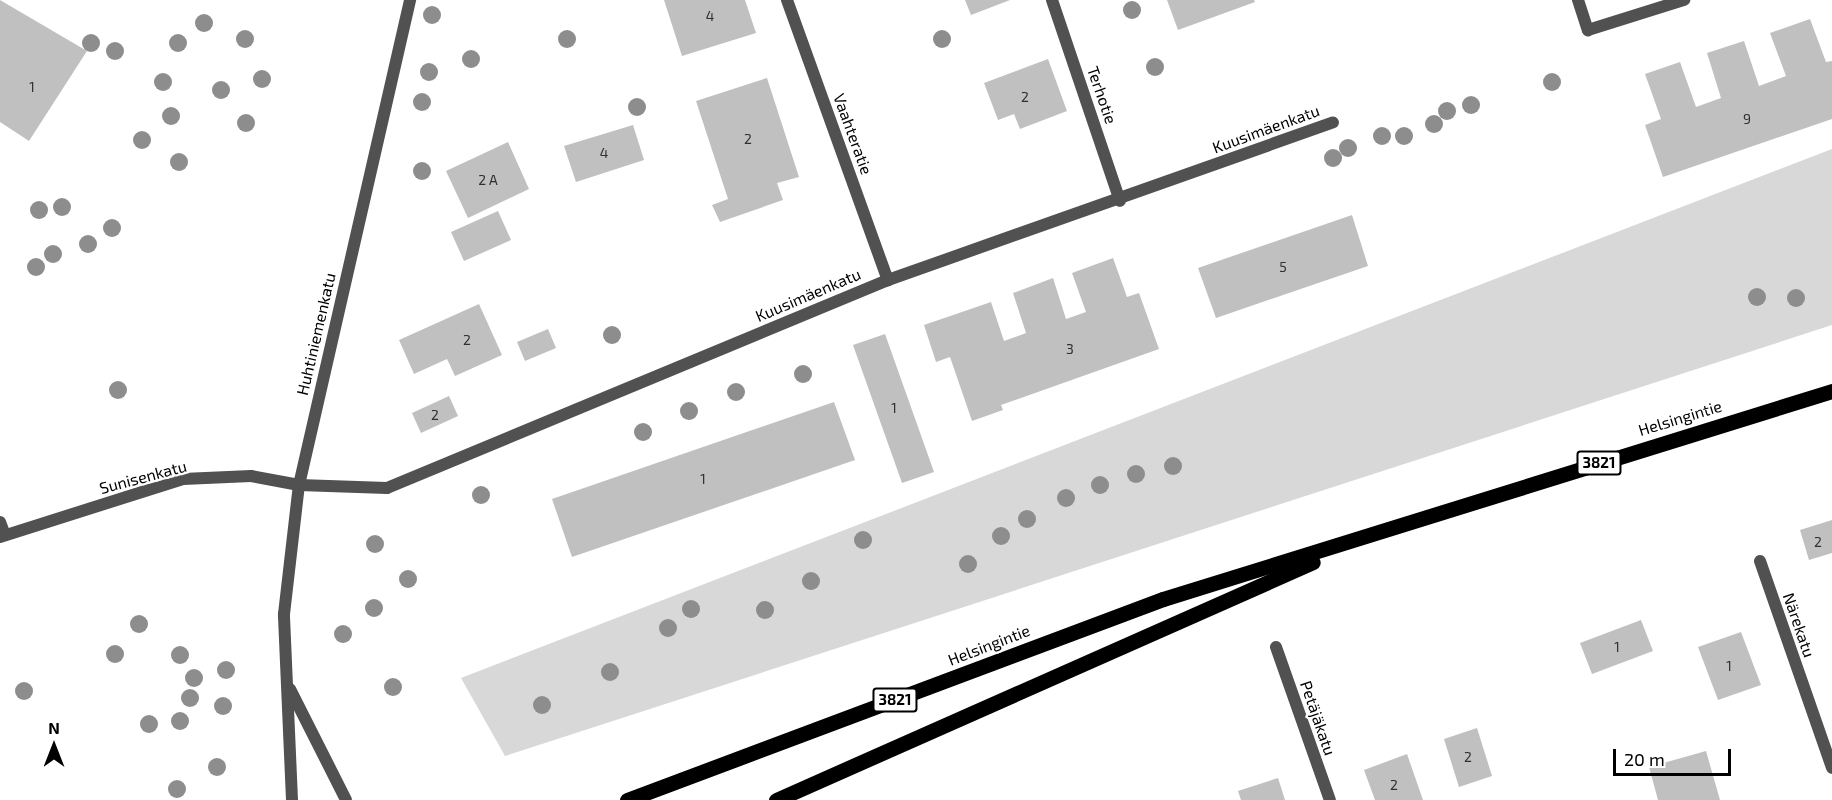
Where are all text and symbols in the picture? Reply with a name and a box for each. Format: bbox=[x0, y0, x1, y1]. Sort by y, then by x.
house number: 4 bbox=[706, 8, 714, 24]
street label: Terhotie bbox=[1083, 64, 1121, 126]
house number: 1 bbox=[29, 79, 35, 95]
house number: 2 bbox=[1021, 89, 1029, 105]
street label: Vaahteratie bbox=[829, 91, 877, 177]
street label: Kuusimäenkatu bbox=[1210, 101, 1322, 157]
house number: 9 bbox=[1743, 111, 1751, 127]
house number: 2 bbox=[744, 131, 752, 147]
house number: 4 bbox=[600, 145, 608, 161]
house number: 2 A bbox=[478, 172, 498, 188]
house number: 5 bbox=[1279, 259, 1287, 275]
street label: Kuusimäenkatu bbox=[752, 264, 864, 326]
street label: Huhtiniemenkatu bbox=[293, 271, 339, 397]
house number: 2 bbox=[463, 332, 471, 348]
house number: 3 bbox=[1066, 341, 1074, 357]
street label: Helsingintie bbox=[1636, 396, 1724, 440]
house number: 1 bbox=[891, 400, 897, 416]
house number: 2 bbox=[431, 407, 439, 423]
road number: 3821 bbox=[1575, 451, 1623, 475]
street label: Sunisenkatu bbox=[97, 456, 189, 498]
house number: 1 bbox=[700, 471, 706, 487]
house number: 2 bbox=[1814, 534, 1822, 550]
street label: Närekatu bbox=[1779, 590, 1819, 660]
street label: Helsingintie bbox=[945, 621, 1033, 669]
house number: 1 bbox=[1614, 639, 1620, 655]
house number: 1 bbox=[1726, 658, 1732, 674]
street label: Petäjäkatu bbox=[1296, 678, 1340, 758]
road number: 3821 bbox=[871, 688, 919, 712]
north arrow bbox=[24, 716, 84, 776]
text: N bbox=[48, 718, 60, 737]
scale bar bbox=[1616, 737, 1734, 775]
text: 20 m bbox=[1624, 748, 1665, 770]
house number: 2 bbox=[1464, 749, 1472, 765]
house number: 2 bbox=[1390, 777, 1398, 793]

